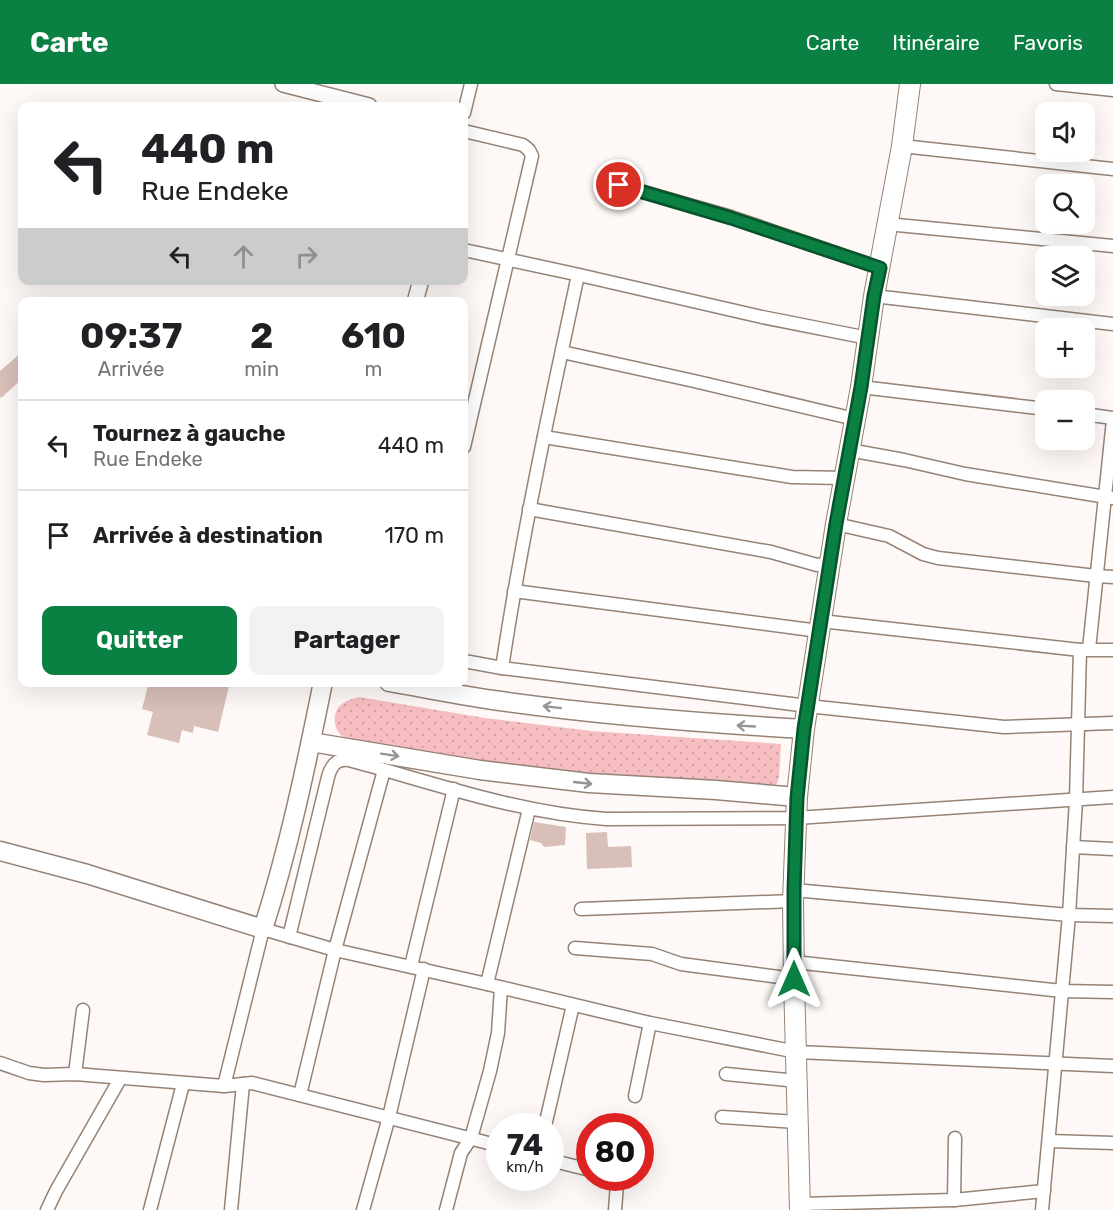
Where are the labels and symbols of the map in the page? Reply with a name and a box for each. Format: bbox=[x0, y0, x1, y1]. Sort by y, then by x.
pin bbox=[593, 159, 644, 210]
one-way arrow bbox=[542, 702, 562, 713]
one-way arrow bbox=[736, 720, 756, 731]
one-way arrow bbox=[379, 750, 399, 761]
one-way arrow bbox=[572, 777, 592, 788]
position arrow bbox=[762, 947, 826, 1011]
speed limit sign: 80 bbox=[576, 1113, 654, 1191]

